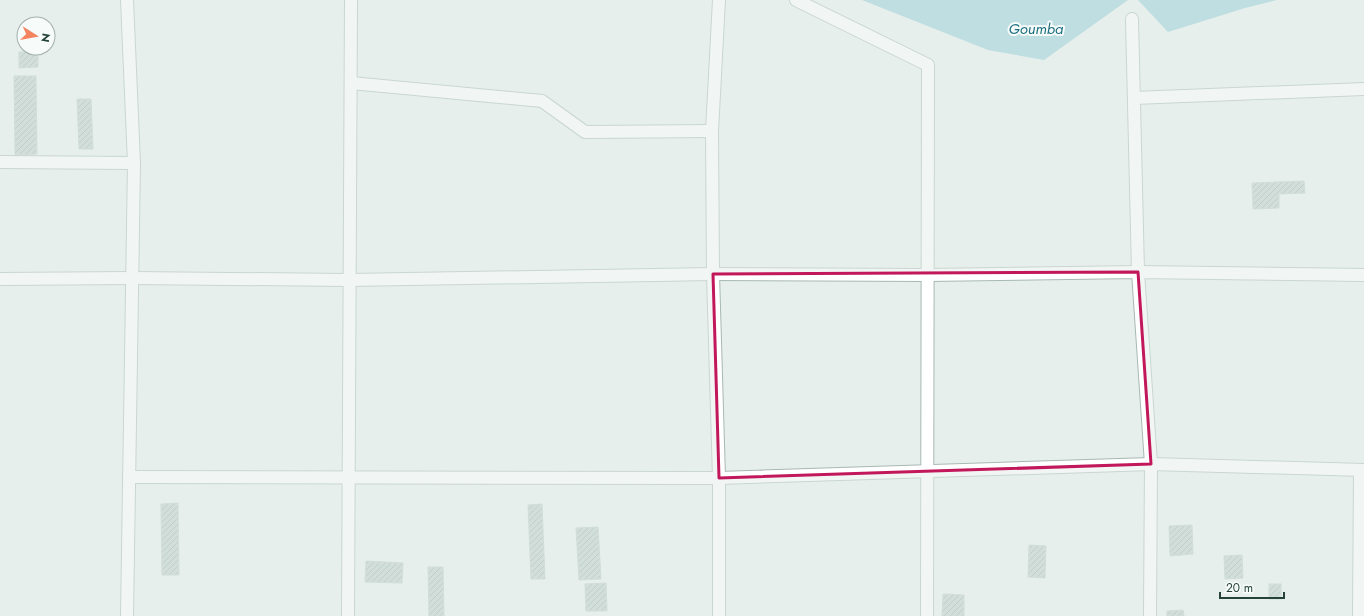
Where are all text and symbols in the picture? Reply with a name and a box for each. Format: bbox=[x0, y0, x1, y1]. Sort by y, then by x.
north arrow bbox=[16, 16, 56, 56]
water label: Goumba bbox=[1009, 18, 1064, 40]
text: N bbox=[37, 32, 55, 44]
scale bar bbox=[1220, 574, 1284, 600]
text: 20 m bbox=[1226, 579, 1253, 597]

